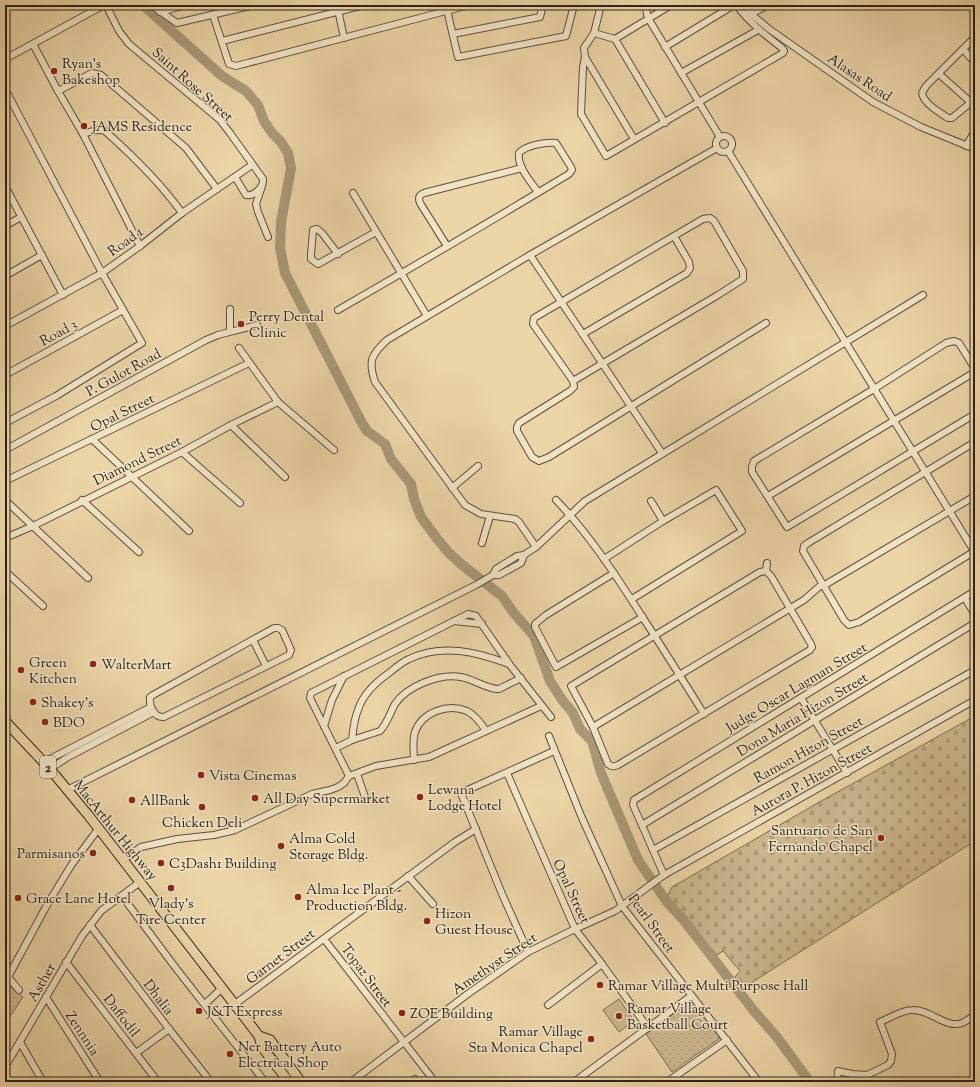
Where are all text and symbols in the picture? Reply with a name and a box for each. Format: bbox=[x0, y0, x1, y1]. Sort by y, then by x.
street label: Saint Rose Street bbox=[147, 44, 237, 128]
street label: Alasas Road bbox=[823, 50, 895, 108]
place label: Ryan's Bakeshop bbox=[62, 55, 120, 91]
marker: Ryan's Bakeshop bbox=[49, 66, 59, 76]
place label: JAMS Residence bbox=[91, 118, 192, 138]
marker: JAMS Residence bbox=[79, 121, 89, 131]
street label: Road 1 bbox=[104, 223, 148, 262]
place label: Perry Dental Clinic bbox=[249, 308, 324, 344]
street label: Road 3 bbox=[37, 315, 82, 352]
marker: Perry Dental Clinic bbox=[236, 319, 246, 329]
street label: P. Gulot Road bbox=[83, 345, 165, 403]
street label: Opal Street bbox=[87, 390, 159, 438]
street label: Diamond Street bbox=[90, 432, 185, 492]
street label: Judge Oscar Lagman Street bbox=[722, 638, 872, 739]
place label: Green Kitchen bbox=[29, 654, 77, 690]
place label: WalterMart bbox=[101, 656, 172, 676]
marker: WalterMart bbox=[88, 659, 98, 669]
marker: Green Kitchen bbox=[16, 665, 26, 675]
street label: Dona Maria Hizon Street bbox=[734, 668, 872, 763]
place label: Shakey's bbox=[41, 694, 93, 714]
marker: Shakey's bbox=[28, 697, 38, 707]
street label: Ramon Hizon Street bbox=[751, 712, 867, 789]
place label: BDO bbox=[53, 714, 85, 734]
marker: BDO bbox=[40, 717, 50, 727]
street label: Aurora P. Hizon Street bbox=[748, 739, 876, 822]
road number: 2 bbox=[40, 756, 56, 778]
place label: Vista Cinemas bbox=[209, 767, 296, 787]
marker: Vista Cinemas bbox=[196, 770, 206, 780]
street label: MacArthur Highway bbox=[68, 777, 161, 886]
place label: Lewana Lodge Hotel bbox=[428, 781, 502, 817]
place label: All Day Supermarket bbox=[263, 790, 390, 810]
place label: AllBank bbox=[140, 792, 191, 812]
marker: Lewana Lodge Hotel bbox=[415, 792, 425, 802]
marker: All Day Supermarket bbox=[250, 793, 260, 803]
marker: AllBank bbox=[127, 795, 137, 805]
marker: Chicken Deli bbox=[197, 802, 207, 812]
place label: Chicken Deli bbox=[162, 814, 242, 834]
place label: Santuario de San Fernando Chapel bbox=[768, 822, 873, 858]
place label: Alma Cold Storage Bldg. bbox=[289, 830, 368, 866]
marker: Santuario de San Fernando Chapel bbox=[876, 833, 886, 843]
marker: Alma Cold Storage Bldg. bbox=[276, 841, 286, 851]
place label: Parmisanos bbox=[17, 845, 85, 865]
marker: Parmisanos bbox=[88, 848, 98, 858]
place label: C3Dash1 Building bbox=[169, 855, 276, 875]
street label: Opal Street bbox=[547, 856, 594, 928]
marker: C3Dash1 Building bbox=[156, 858, 166, 868]
place label: Alma Ice Plant - Production Bldg. bbox=[306, 881, 407, 917]
marker: Vlady's Tire Center bbox=[166, 883, 176, 893]
place label: Grace Lane Hotel bbox=[26, 890, 131, 910]
street label: Pearl Street bbox=[622, 891, 679, 958]
marker: Alma Ice Plant - Production Bldg. bbox=[293, 892, 303, 902]
marker: Grace Lane Hotel bbox=[13, 893, 23, 903]
place label: Vlady's Tire Center bbox=[136, 895, 207, 931]
place label: Hizon Guest House bbox=[435, 905, 513, 941]
marker: Hizon Guest House bbox=[422, 916, 432, 926]
street label: Garnet Street bbox=[243, 925, 320, 990]
street label: Amethyst Street bbox=[449, 929, 542, 1000]
street label: Topaz Street bbox=[335, 940, 396, 1012]
street label: Asther bbox=[24, 959, 62, 1006]
street label: Dhalia bbox=[137, 976, 178, 1021]
place label: Ramar Village Multi Purpose Hall bbox=[608, 977, 808, 997]
marker: Ramar Village Multi Purpose Hall bbox=[595, 980, 605, 990]
street label: Daffodil bbox=[97, 991, 144, 1042]
place label: Ramar Village Basketball Court bbox=[627, 1000, 728, 1036]
place label: J&T Express bbox=[206, 1003, 282, 1023]
place label: ZOE Building bbox=[410, 1005, 493, 1025]
marker: J&T Express bbox=[194, 1006, 204, 1016]
street label: Zennnia bbox=[59, 1008, 104, 1061]
marker: ZOE Building bbox=[397, 1008, 407, 1018]
marker: Ramar Village Basketball Court bbox=[614, 1011, 624, 1021]
place label: Ramar Village Sta Monica Chapel bbox=[468, 1023, 583, 1059]
marker: Ramar Village Sta Monica Chapel bbox=[586, 1034, 596, 1044]
place label: Ner Battery Auto Electrical Shop bbox=[238, 1038, 342, 1074]
marker: Ner Battery Auto Electrical Shop bbox=[225, 1049, 235, 1059]

